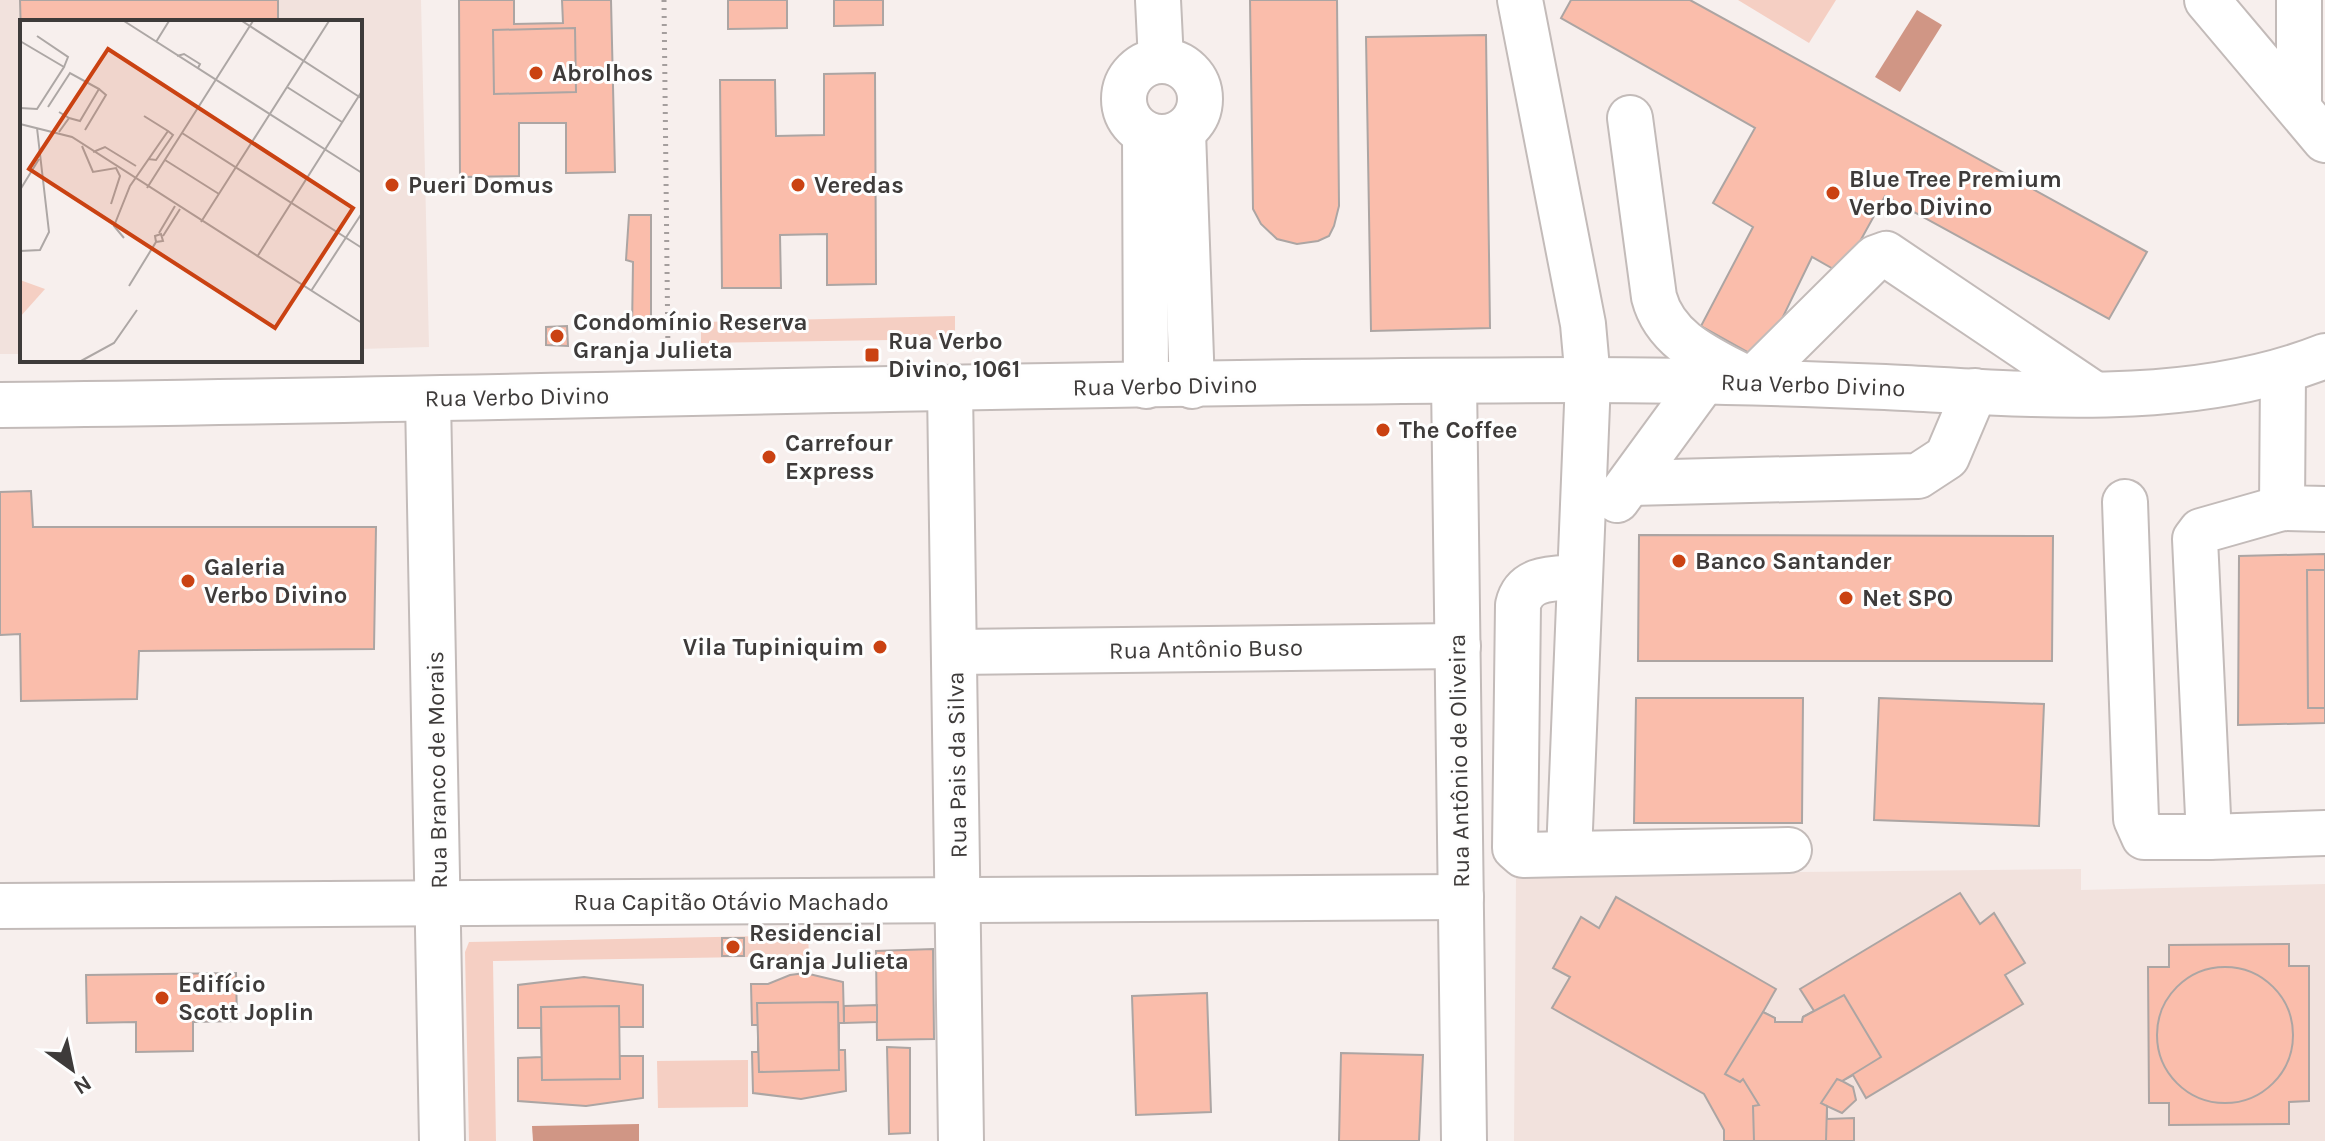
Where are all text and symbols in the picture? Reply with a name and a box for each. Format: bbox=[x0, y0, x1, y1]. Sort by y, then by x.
inset map bbox=[20, 20, 362, 362]
place label: Abrolhos bbox=[552, 59, 653, 87]
marker: Abrolhos bbox=[527, 64, 545, 82]
place label: Blue Tree Premium Verbo Divino bbox=[1849, 165, 2062, 221]
place label: Pueri Domus bbox=[408, 171, 554, 199]
place label: Veredas bbox=[814, 171, 904, 199]
marker: Pueri Domus bbox=[383, 176, 401, 194]
marker: Veredas bbox=[789, 176, 807, 194]
marker: Blue Tree Premium Verbo Divino bbox=[1824, 184, 1842, 202]
place label: Condomínio Reserva Granja Julieta bbox=[573, 308, 808, 364]
marker: Condomínio Reserva Granja Julieta bbox=[548, 327, 566, 345]
place label: Rua Verbo Divino, 1061 bbox=[888, 327, 1020, 383]
marker: Rua Verbo Divino, 1061 bbox=[863, 346, 881, 364]
street label: Rua Verbo Divino bbox=[1720, 368, 1906, 402]
street label: Rua Verbo Divino bbox=[1072, 370, 1258, 402]
street label: Rua Verbo Divino bbox=[424, 381, 610, 413]
place label: The Coffee bbox=[1399, 416, 1517, 444]
marker: The Coffee bbox=[1374, 421, 1392, 439]
place label: Carrefour Express bbox=[785, 429, 893, 485]
marker: Carrefour Express bbox=[760, 448, 778, 466]
place label: Banco Santander bbox=[1695, 547, 1892, 575]
marker: Banco Santander bbox=[1670, 552, 1688, 570]
place label: Galeria Verbo Divino bbox=[204, 553, 347, 609]
marker: Galeria Verbo Divino bbox=[179, 572, 197, 590]
place label: Net SPO bbox=[1862, 584, 1953, 612]
marker: Net SPO bbox=[1837, 589, 1855, 607]
place label: Vila Tupiniquim bbox=[683, 633, 864, 661]
street label: Rua Antônio Buso bbox=[1109, 633, 1303, 665]
street label: Rua Antônio de Oliveira bbox=[1443, 634, 1475, 888]
marker: Vila Tupiniquim bbox=[871, 638, 889, 656]
street label: Rua Branco de Morais bbox=[421, 651, 453, 889]
street label: Rua Pais da Silva bbox=[941, 671, 973, 859]
street label: Rua Capitão Otávio Machado bbox=[573, 888, 889, 916]
place label: Residencial Granja Julieta bbox=[749, 919, 909, 975]
marker: Residencial Granja Julieta bbox=[724, 938, 742, 956]
place label: Edifício Scott Joplin bbox=[178, 970, 314, 1026]
marker: Edifício Scott Joplin bbox=[153, 989, 171, 1007]
north arrow bbox=[32, 1029, 112, 1109]
text: N bbox=[69, 1070, 96, 1100]

